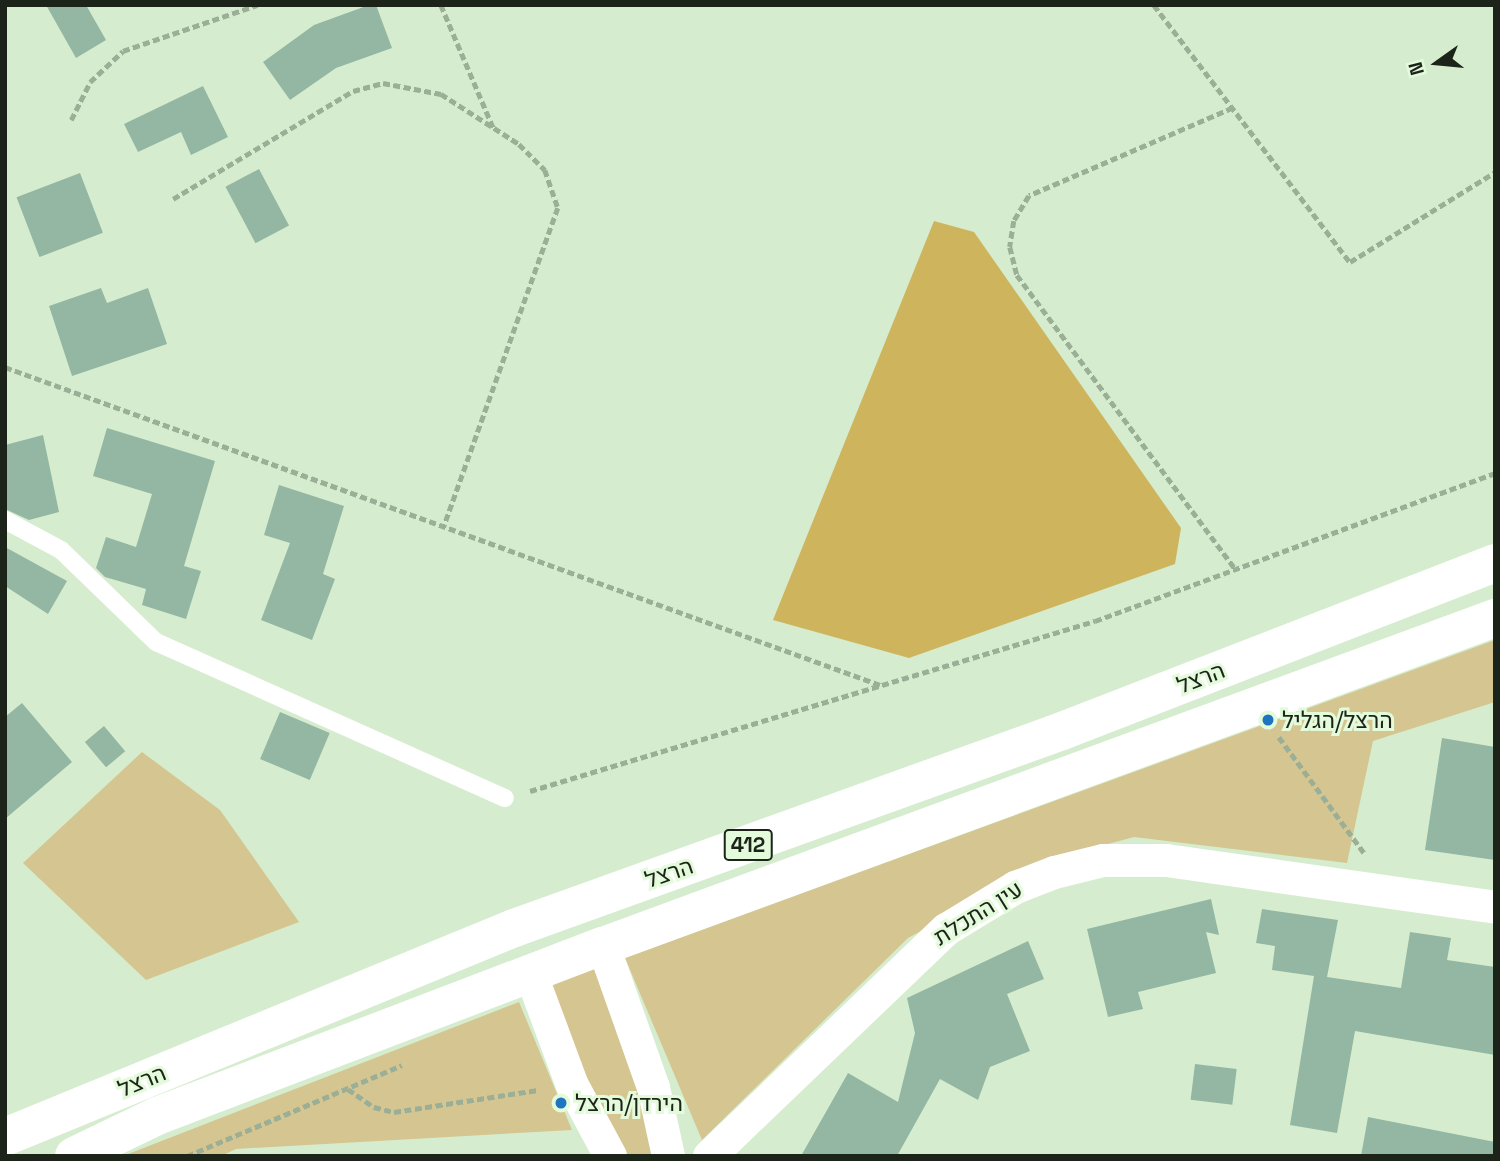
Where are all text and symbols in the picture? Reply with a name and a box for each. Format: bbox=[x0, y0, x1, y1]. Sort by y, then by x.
north arrow bbox=[1402, 28, 1472, 98]
text: N bbox=[1403, 59, 1430, 78]
street label: הרצל bbox=[1173, 656, 1229, 700]
place label: הרצל/הגליל bbox=[1282, 706, 1393, 734]
marker: הרצל/הגליל bbox=[1260, 712, 1276, 728]
road number: 412 bbox=[724, 828, 772, 862]
street label: הרצל bbox=[641, 852, 697, 894]
street label: עין התכלת bbox=[929, 875, 1027, 951]
street label: הרצל bbox=[114, 1059, 170, 1103]
place label: הירדן/הרצל bbox=[575, 1089, 683, 1117]
marker: הירדן/הרצל bbox=[553, 1095, 569, 1111]

